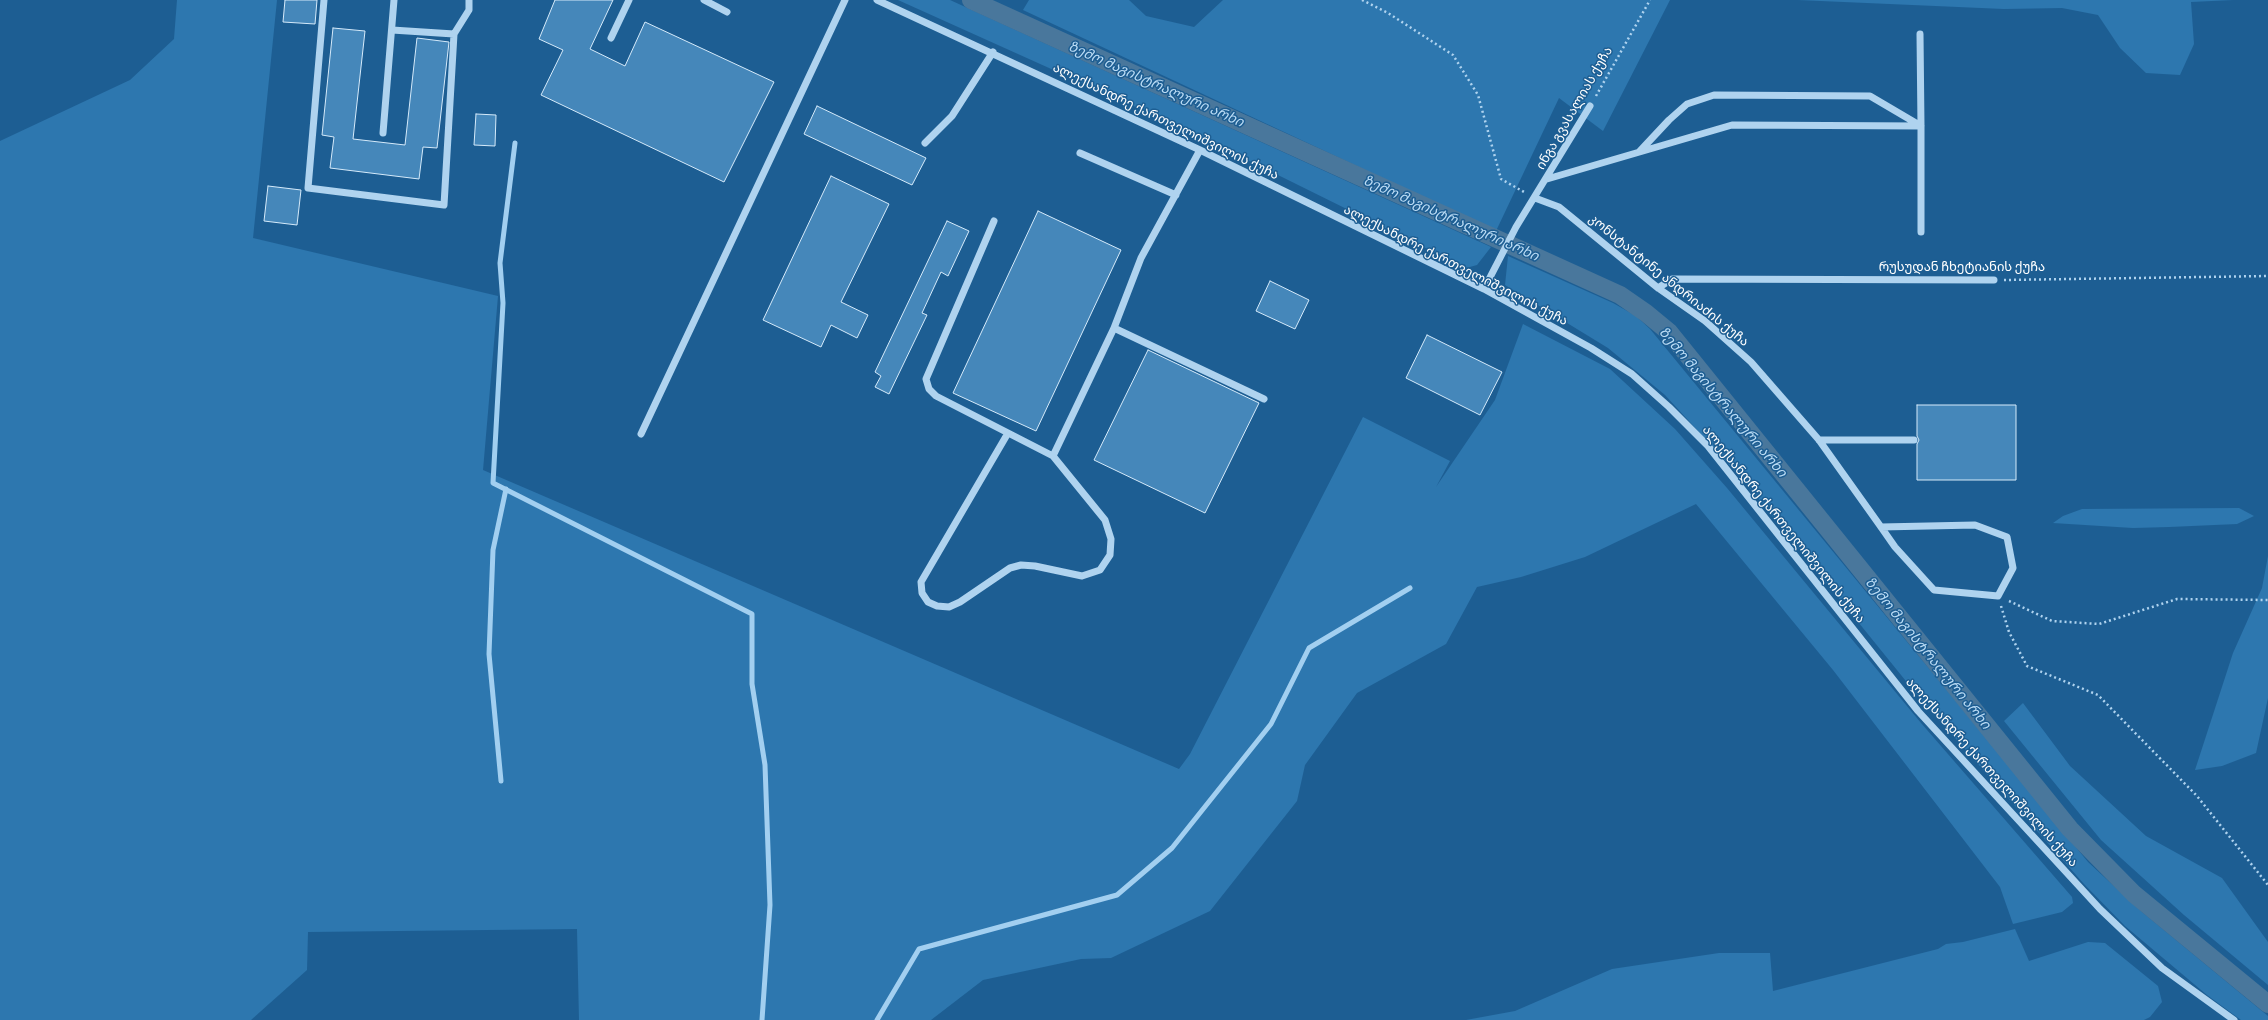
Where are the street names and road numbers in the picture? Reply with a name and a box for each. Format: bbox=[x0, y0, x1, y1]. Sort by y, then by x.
street label: ინგა გვასალიას ქუჩა bbox=[1532, 44, 1616, 172]
street label: ალექსანდრე ქართველიშვილის ქუჩა bbox=[1050, 59, 1282, 183]
street label: ალექსანდრე ქართველიშვილის ქუჩა bbox=[1341, 201, 1571, 329]
street label: კონსტანტინე ანდრიაძის ქუჩა bbox=[1586, 211, 1752, 349]
street label: რუსუდან ჩხეტიანის ქუჩა bbox=[1879, 259, 2045, 275]
street label: ალექსანდრე ქართველიშვილის ქუჩა bbox=[1699, 422, 1869, 626]
street label: ალექსანდრე ქართველიშვილის ქუჩა bbox=[1903, 674, 2081, 870]

